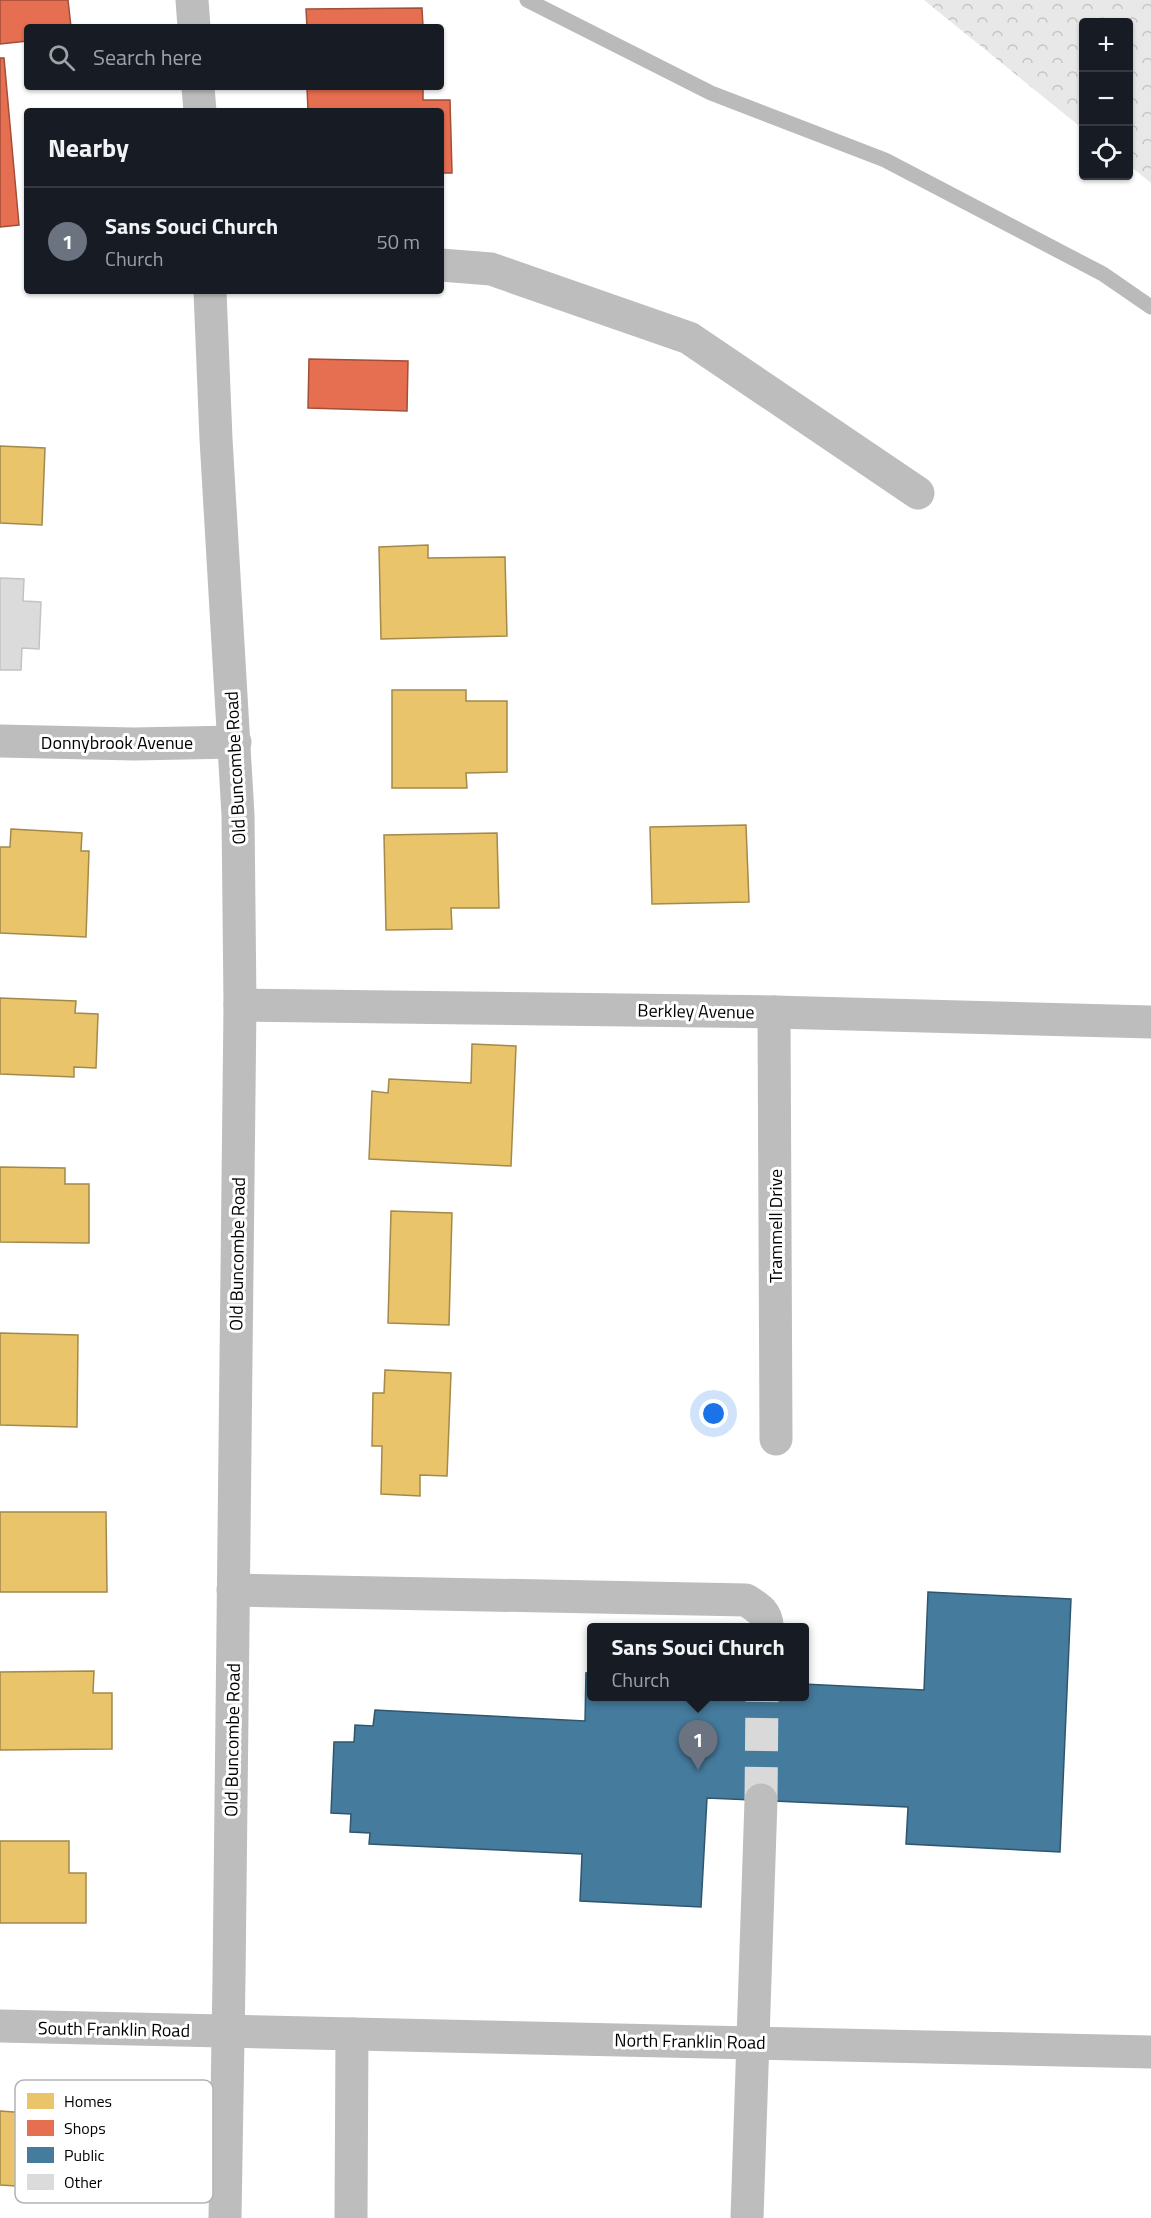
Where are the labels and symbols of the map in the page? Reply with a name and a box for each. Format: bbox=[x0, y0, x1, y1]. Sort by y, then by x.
street label: Old Buncombe Road bbox=[217, 691, 253, 845]
street label: Donnybrook Avenue bbox=[41, 729, 193, 756]
street label: Berkley Avenue bbox=[637, 996, 755, 1026]
street label: Trammell Drive bbox=[762, 1169, 789, 1283]
street label: Old Buncombe Road bbox=[222, 1177, 252, 1331]
your location bbox=[699, 1399, 728, 1428]
street label: Old Buncombe Road bbox=[217, 1663, 247, 1817]
pin: 1 bbox=[678, 1720, 718, 1770]
street label: South Franklin Road bbox=[38, 2014, 190, 2044]
street label: North Franklin Road bbox=[614, 2026, 766, 2056]
legend bbox=[15, 2080, 213, 2203]
text: Homes bbox=[64, 2089, 112, 2113]
text: Shops bbox=[64, 2116, 106, 2140]
text: Public bbox=[64, 2143, 105, 2167]
text: Other bbox=[64, 2170, 103, 2194]

